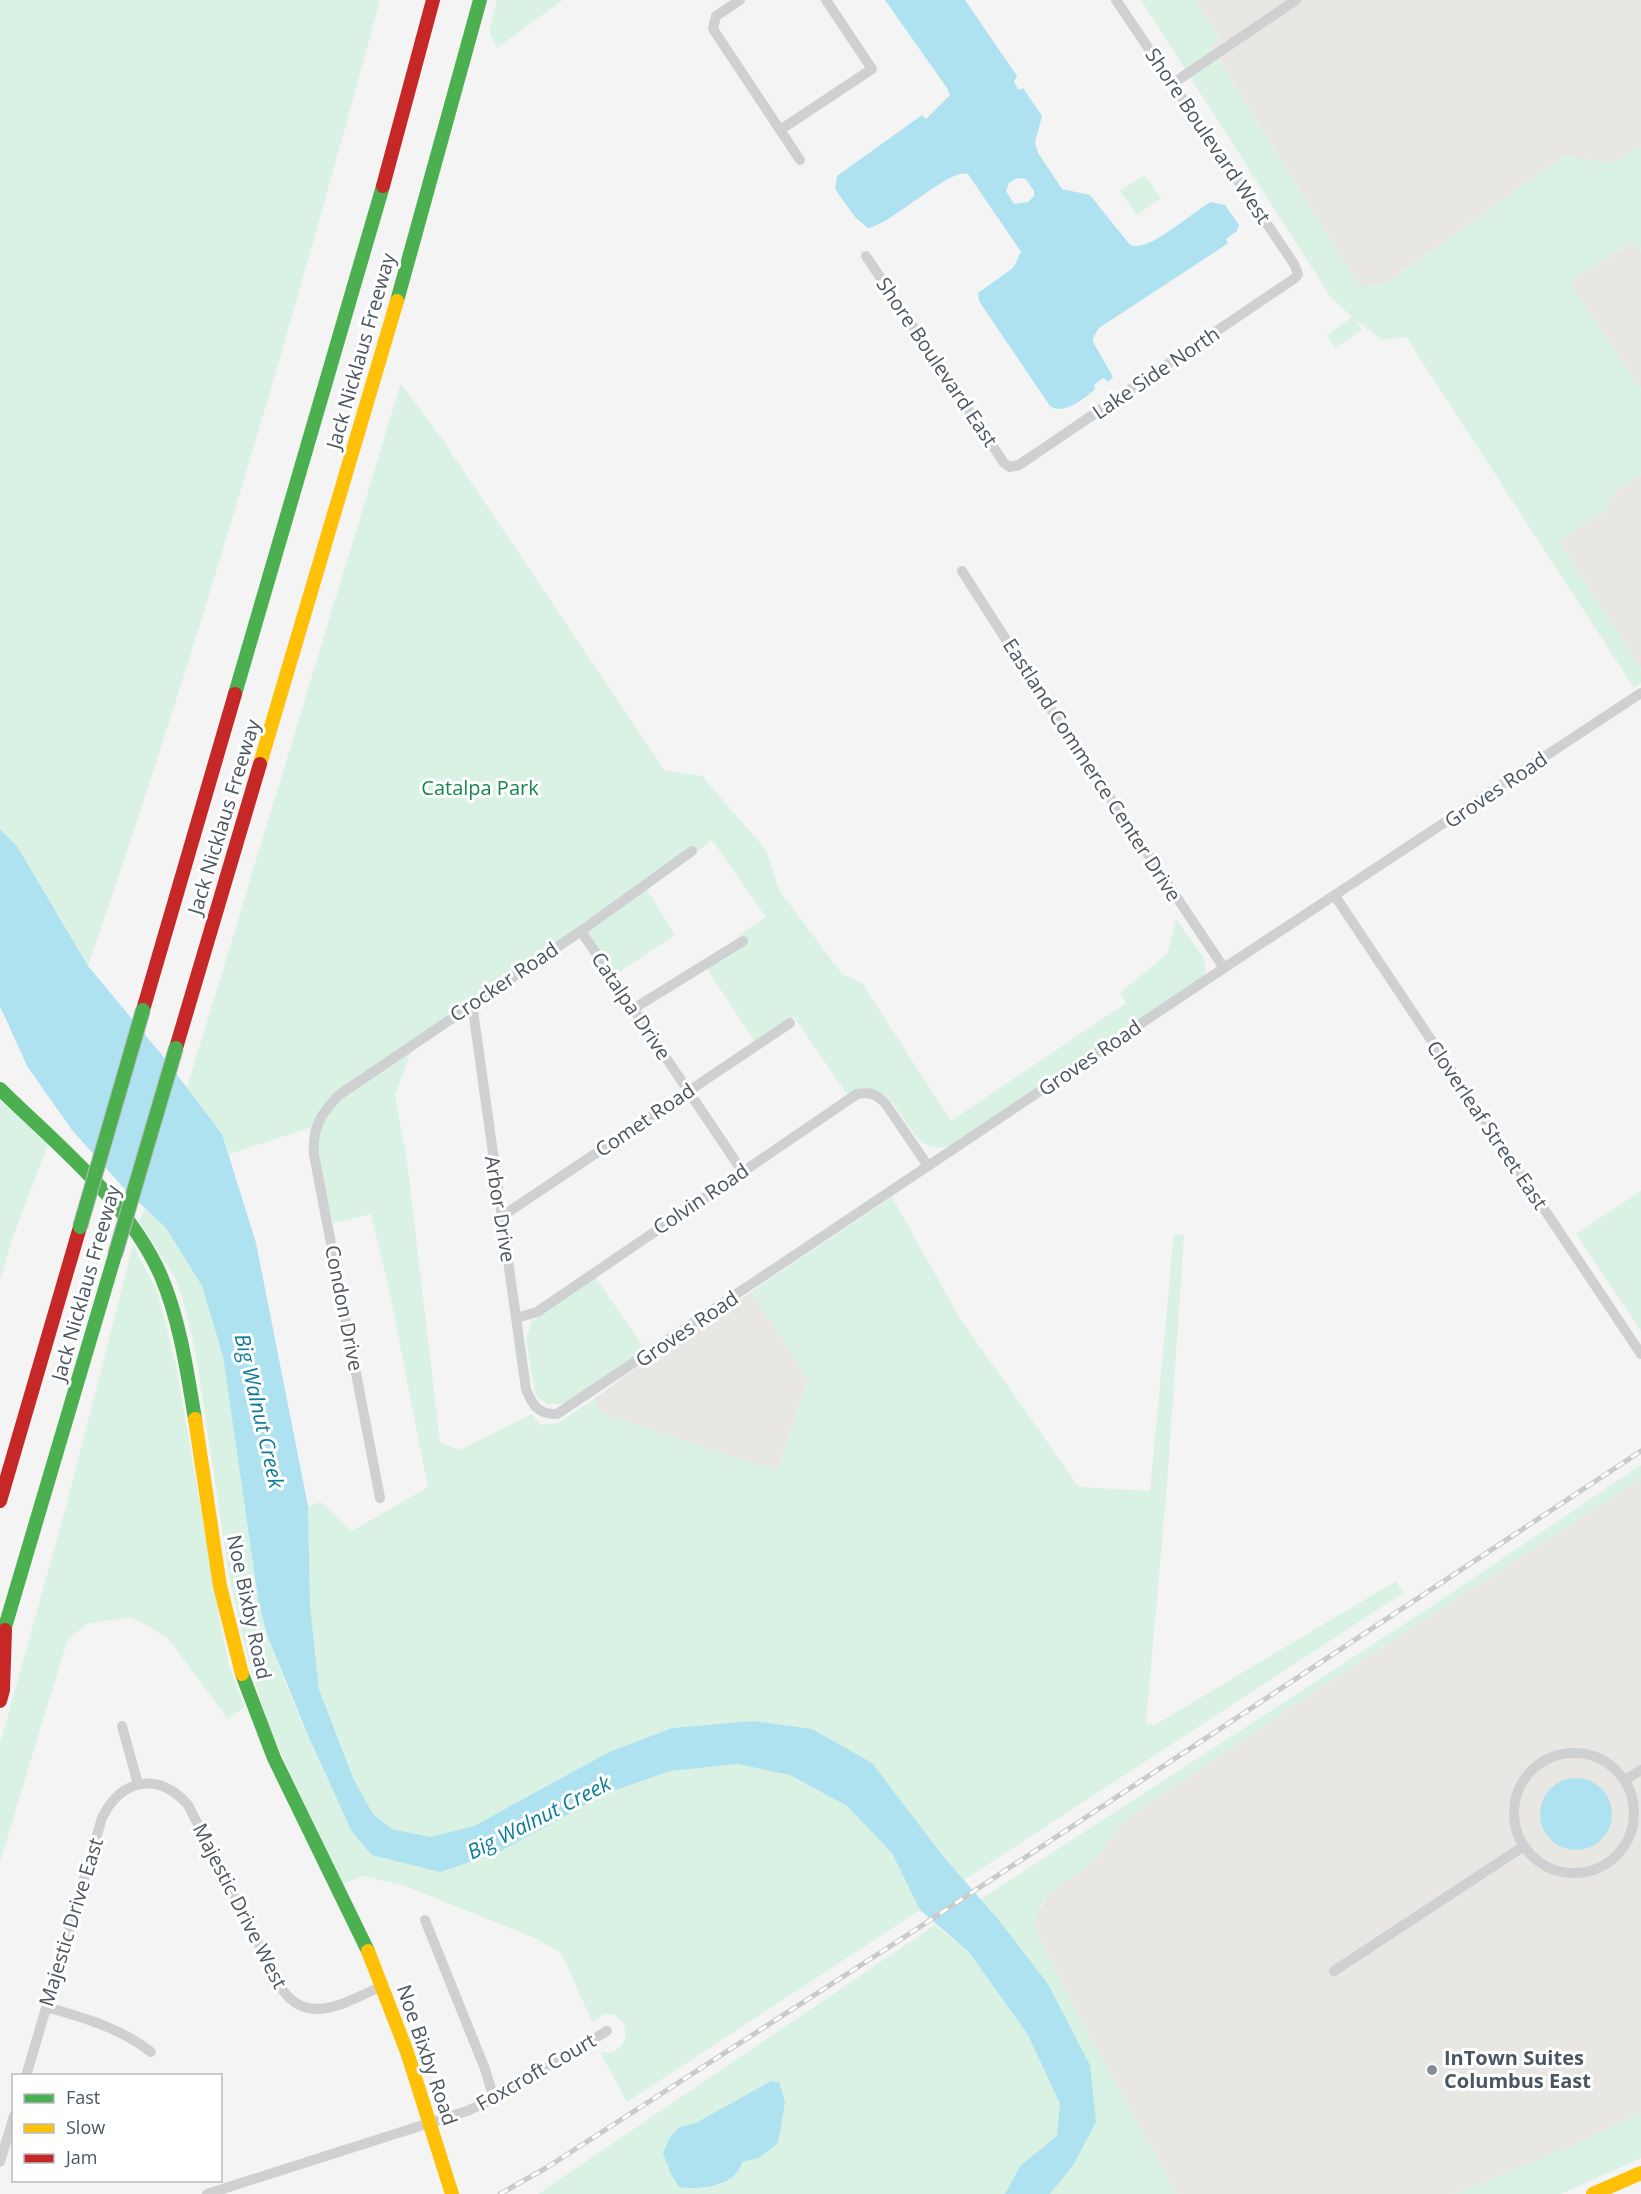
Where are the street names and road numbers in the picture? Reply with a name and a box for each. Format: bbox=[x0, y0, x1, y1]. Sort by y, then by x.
street label: Shore Boulevard West bbox=[1140, 43, 1277, 229]
street label: Jack Nicklaus Freeway bbox=[319, 249, 402, 454]
street label: Shore Boulevard East bbox=[871, 272, 1004, 452]
street label: Lake Side North bbox=[1087, 320, 1225, 425]
street label: Eastland Commerce Center Drive bbox=[997, 633, 1188, 906]
street label: Jack Nicklaus Freeway bbox=[180, 715, 266, 920]
street label: Groves Road bbox=[1439, 745, 1552, 834]
street label: Crocker Road bbox=[444, 935, 563, 1028]
street label: Catalpa Drive bbox=[585, 947, 677, 1065]
street label: Groves Road bbox=[1033, 1013, 1146, 1102]
street label: Cloverleaf Street East bbox=[1421, 1035, 1554, 1214]
street label: Comet Road bbox=[590, 1076, 700, 1163]
street label: Arbor Drive bbox=[479, 1154, 522, 1264]
street label: Colvin Road bbox=[648, 1157, 754, 1241]
street label: Jack Nicklaus Freeway bbox=[44, 1181, 127, 1386]
street label: Condon Drive bbox=[319, 1243, 370, 1373]
street label: Groves Road bbox=[630, 1284, 743, 1373]
street label: Noe Bixby Road bbox=[221, 1532, 278, 1682]
street label: Majestic Drive West bbox=[187, 1818, 294, 1993]
street label: Majestic Drive East bbox=[32, 1834, 109, 2009]
street label: Noe Bixby Road bbox=[391, 1981, 464, 2129]
street label: Foxcroft Court bbox=[471, 2026, 600, 2117]

